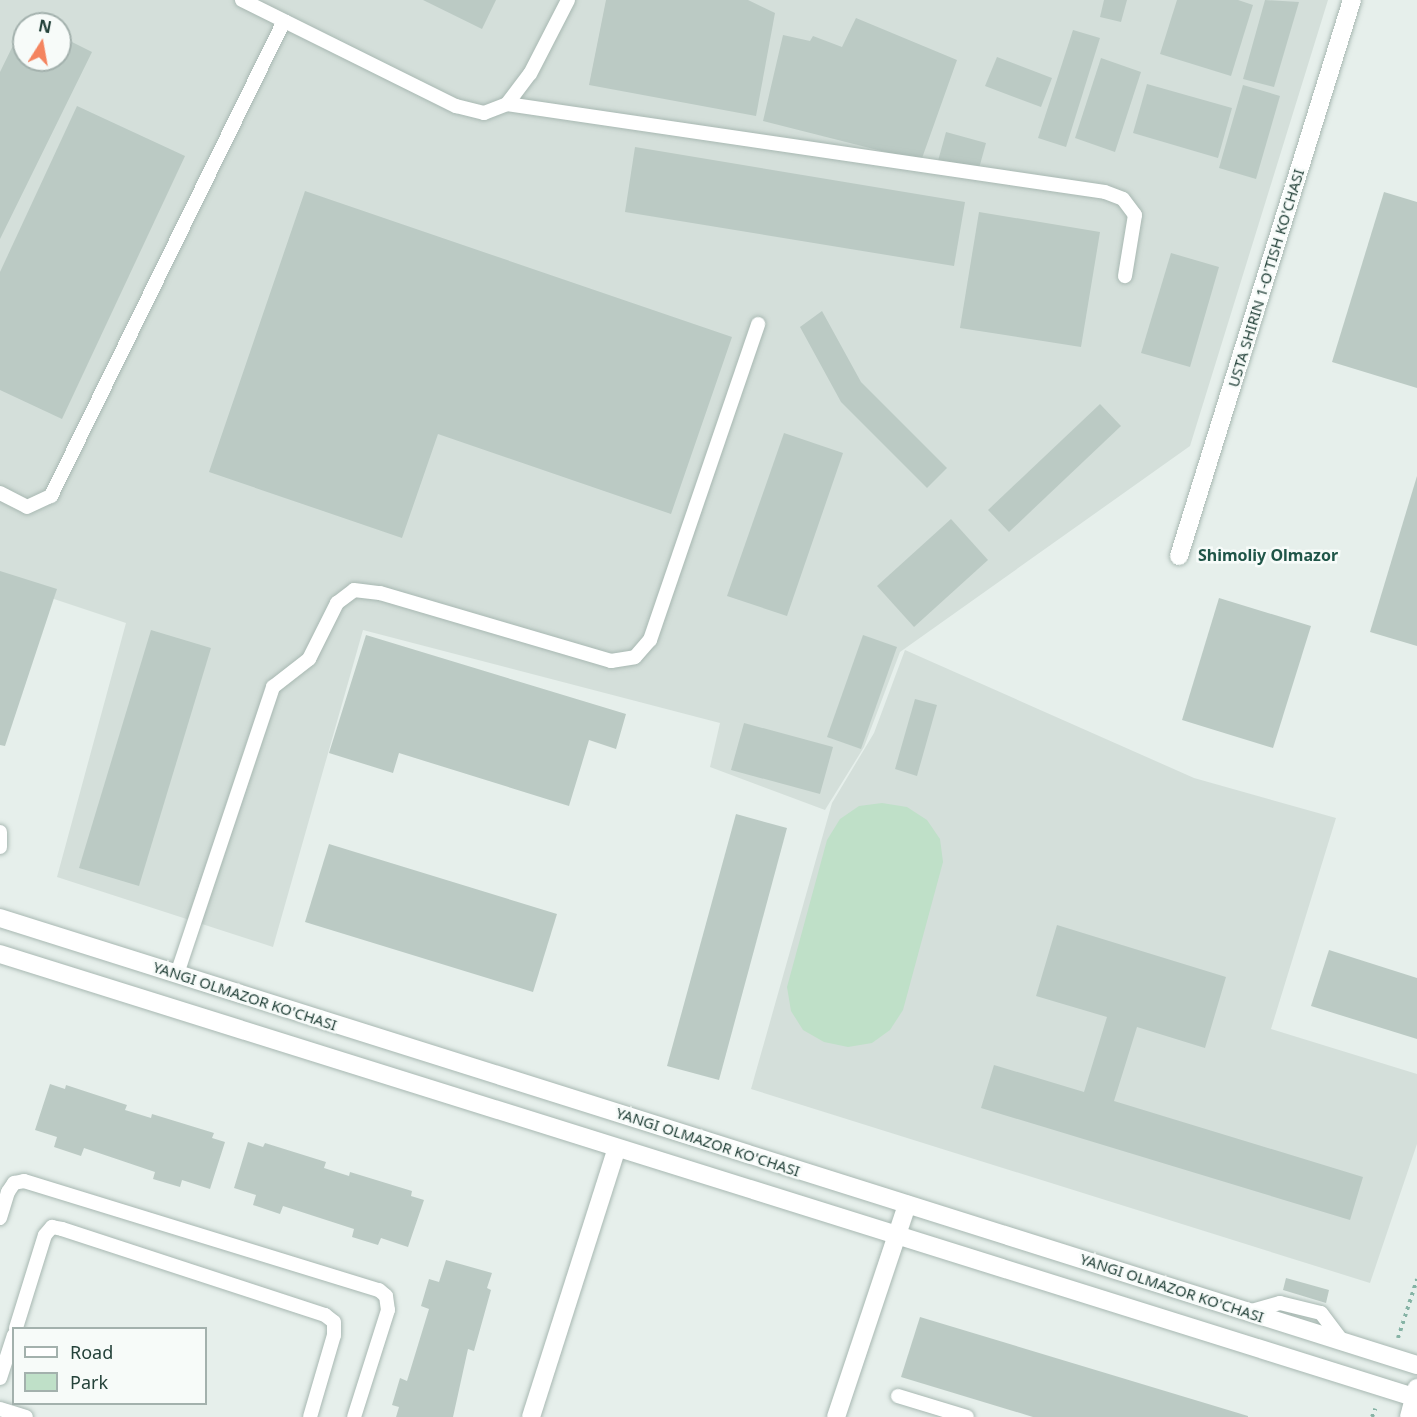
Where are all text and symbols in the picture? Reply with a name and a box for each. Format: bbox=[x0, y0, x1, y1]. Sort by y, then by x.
north arrow bbox=[12, 12, 72, 72]
text: N bbox=[37, 14, 54, 38]
street label: USTA SHIRIN 1-O'TISH KO'CHASI bbox=[1224, 167, 1308, 389]
district label: Shimoliy Olmazor bbox=[1198, 545, 1338, 565]
street label: YANGI OLMAZOR KO'CHASI bbox=[151, 958, 339, 1034]
street label: YANGI OLMAZOR KO'CHASI bbox=[614, 1104, 802, 1180]
street label: YANGI OLMAZOR KO'CHASI bbox=[1078, 1250, 1266, 1326]
legend bbox=[12, 1327, 207, 1405]
text: Road bbox=[70, 1340, 113, 1364]
text: Park bbox=[70, 1370, 108, 1394]

